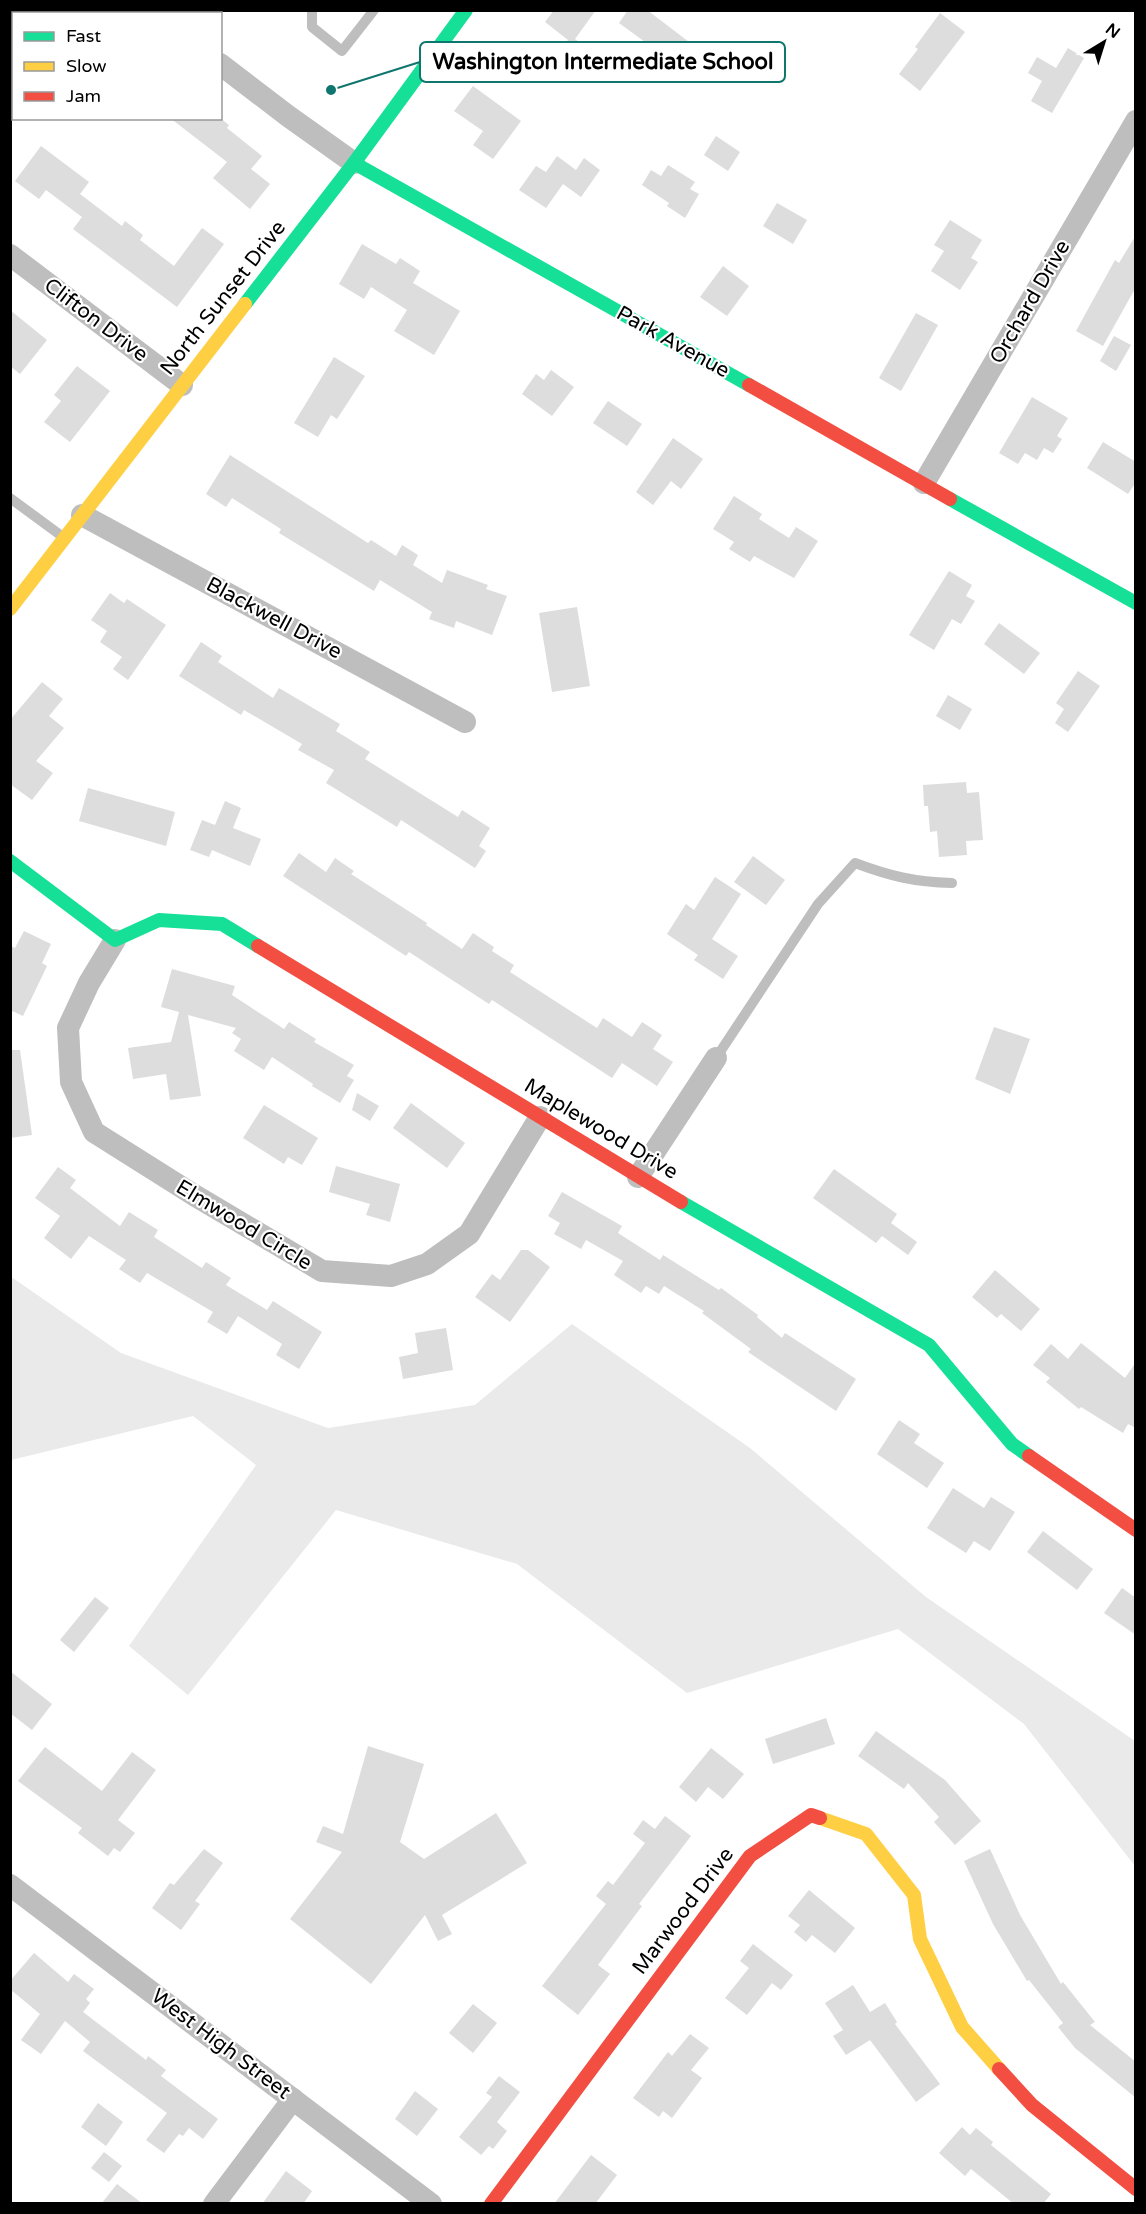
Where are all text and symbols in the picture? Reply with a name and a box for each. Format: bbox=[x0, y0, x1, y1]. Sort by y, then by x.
legend bbox=[12, 12, 222, 120]
north arrow bbox=[1074, 12, 1134, 72]
text: N bbox=[1101, 19, 1124, 43]
text: Fast bbox=[66, 25, 101, 47]
callout: Washington Intermediate School bbox=[420, 42, 785, 82]
text: Washington Intermediate School bbox=[433, 49, 773, 75]
text: Slow bbox=[66, 55, 107, 77]
text: Jam bbox=[66, 85, 101, 107]
street label: North Sunset Drive bbox=[155, 216, 291, 380]
street label: Orchard Drive bbox=[985, 236, 1076, 368]
street label: Clifton Drive bbox=[39, 273, 153, 367]
street label: Park Avenue bbox=[612, 301, 734, 383]
street label: Blackwell Drive bbox=[202, 572, 346, 664]
street label: Maplewood Drive bbox=[520, 1073, 682, 1185]
street label: Elmwood Circle bbox=[171, 1175, 317, 1276]
street label: Marwood Drive bbox=[627, 1842, 739, 1979]
street label: West High Street bbox=[146, 1983, 296, 2105]

